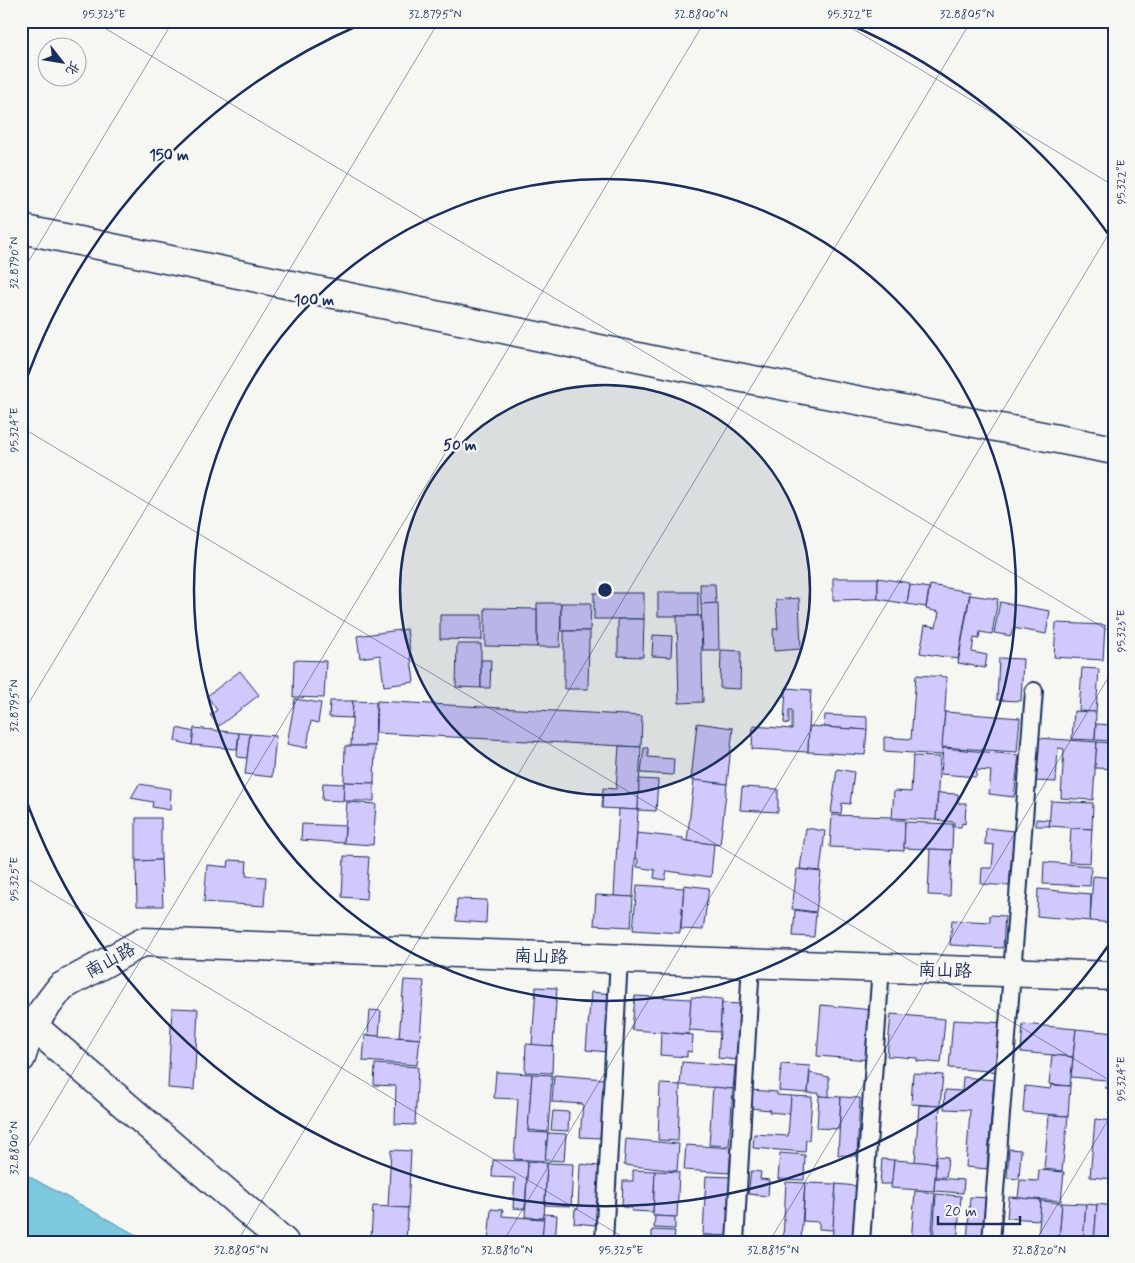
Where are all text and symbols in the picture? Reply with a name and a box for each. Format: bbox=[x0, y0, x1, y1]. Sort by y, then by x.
text: 95.323°E bbox=[83, 7, 125, 23]
text: 32.8795°N bbox=[409, 7, 461, 23]
text: 32.8800°N bbox=[674, 7, 728, 23]
text: 95.322°E bbox=[827, 7, 873, 23]
text: 32.8805°N bbox=[940, 7, 994, 23]
north arrow bbox=[38, 38, 88, 88]
text: 北 bbox=[61, 58, 84, 79]
text: 150 m bbox=[149, 146, 189, 166]
text: 95.322°E bbox=[1114, 159, 1130, 205]
text: 32.8790°N bbox=[7, 237, 23, 289]
text: 100 m bbox=[294, 291, 334, 311]
text: 95.324°E bbox=[7, 407, 23, 453]
text: 50 m bbox=[443, 436, 477, 456]
centre of rings bbox=[596, 581, 614, 599]
text: 95.323°E bbox=[1114, 610, 1130, 652]
text: 32.8795°N bbox=[7, 680, 23, 732]
text: 95.325°E bbox=[7, 857, 23, 901]
street label: 南山路 bbox=[81, 937, 140, 984]
street label: 南山路 bbox=[514, 944, 568, 970]
street label: 南山路 bbox=[918, 958, 972, 984]
text: 95.324°E bbox=[1114, 1056, 1130, 1102]
text: 32.8800°N bbox=[7, 1121, 23, 1175]
scale bar bbox=[938, 1193, 1020, 1225]
text: 20 m bbox=[945, 1202, 977, 1222]
text: 32.8805°N bbox=[214, 1243, 268, 1259]
text: 32.8810°N bbox=[481, 1243, 533, 1259]
text: 95.325°E bbox=[599, 1243, 643, 1259]
text: 32.8815°N bbox=[747, 1243, 799, 1259]
text: 32.8820°N bbox=[1012, 1243, 1066, 1259]

